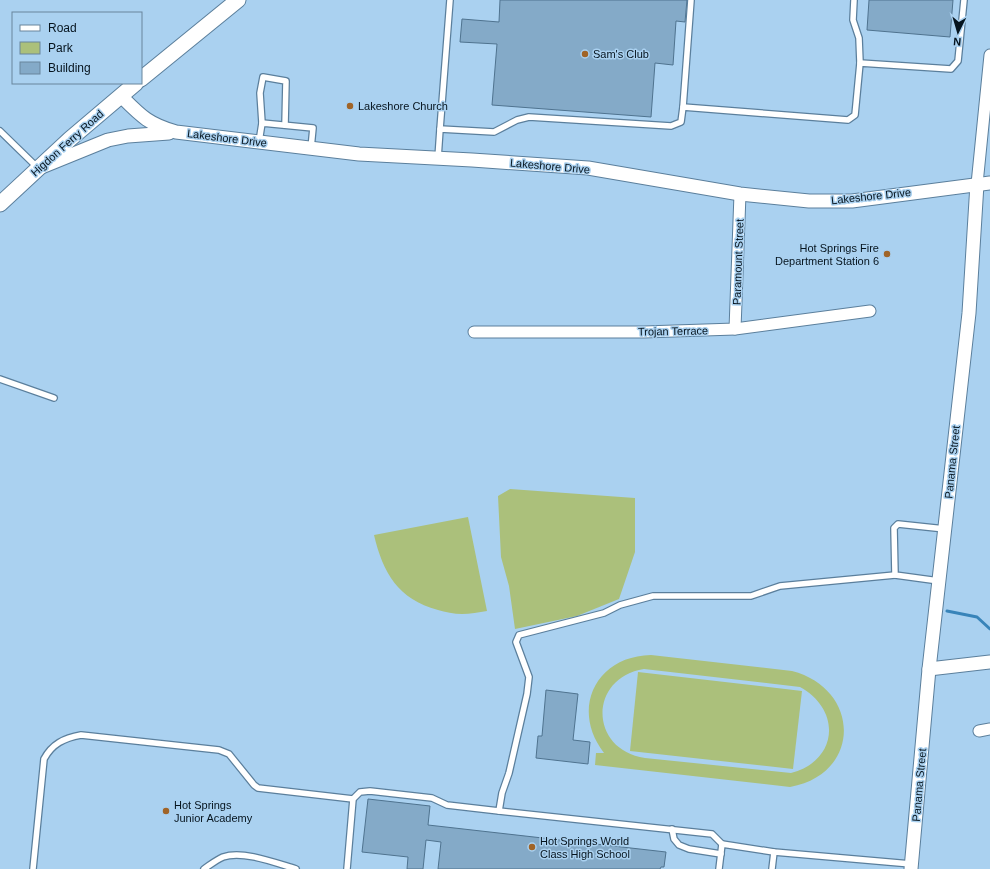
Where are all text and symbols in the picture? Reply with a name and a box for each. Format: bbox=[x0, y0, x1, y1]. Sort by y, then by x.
legend bbox=[12, 12, 142, 84]
north arrow bbox=[938, 12, 978, 52]
text: Road bbox=[48, 21, 77, 35]
text: N bbox=[953, 36, 962, 48]
text: Park bbox=[48, 41, 74, 55]
place label: Sam's Club bbox=[593, 48, 649, 60]
marker: Sam's Club bbox=[580, 49, 590, 59]
text: Building bbox=[48, 61, 91, 75]
place label: Lakeshore Church bbox=[358, 100, 448, 112]
marker: Lakeshore Church bbox=[345, 101, 355, 111]
street label: Higdon Ferry Road bbox=[28, 107, 106, 179]
street label: Lakeshore Drive bbox=[187, 127, 267, 149]
street label: Lakeshore Drive bbox=[510, 157, 590, 175]
street label: Lakeshore Drive bbox=[831, 186, 911, 206]
street label: Paramount Street bbox=[730, 219, 746, 305]
place label: Hot Springs Fire Department Station 6 bbox=[775, 242, 879, 267]
marker: Hot Springs Fire Department Station 6 bbox=[882, 249, 892, 259]
street label: Trojan Terrace bbox=[638, 324, 708, 338]
street label: Panama Street bbox=[942, 425, 962, 499]
street label: Panama Street bbox=[910, 748, 928, 822]
place label: Hot Springs Junior Academy bbox=[174, 799, 253, 824]
marker: Hot Springs Junior Academy bbox=[161, 806, 171, 816]
place label: Hot Springs World Class High School bbox=[540, 835, 630, 860]
marker: Hot Springs World Class High School bbox=[527, 842, 537, 852]

